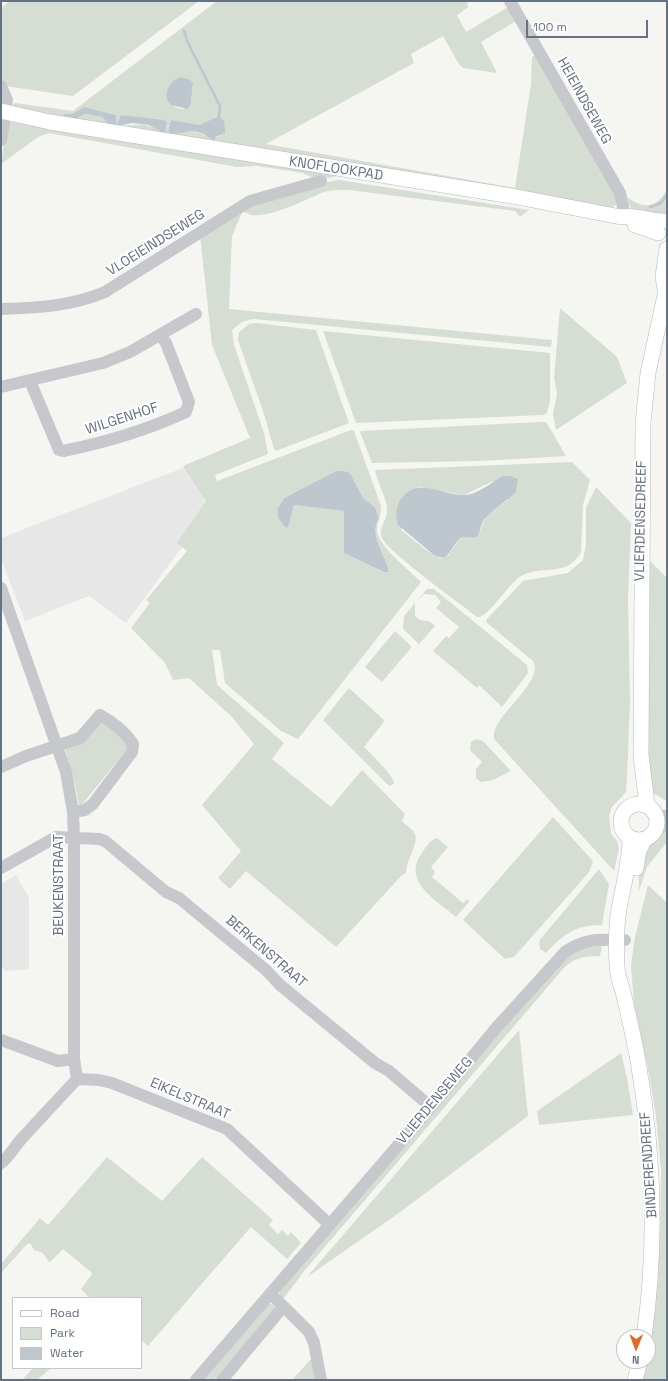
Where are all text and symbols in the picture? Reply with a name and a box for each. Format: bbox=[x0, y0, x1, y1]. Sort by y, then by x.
scale bar bbox=[528, 12, 650, 38]
text: 100 m bbox=[533, 19, 567, 35]
street label: HEIEINDSEWEG bbox=[553, 55, 615, 147]
street label: KNOFLOOKPAD bbox=[288, 153, 384, 185]
street label: VLOEIEINDSEWEG bbox=[104, 206, 208, 280]
street label: WILGENHOF bbox=[83, 399, 161, 439]
street label: VLIERDENSEDREEF bbox=[632, 460, 650, 582]
street label: BEUKENSTRAAT bbox=[51, 834, 67, 936]
street label: BERKENSTRAAT bbox=[222, 912, 310, 992]
street label: VLIERDENSEWEG bbox=[394, 1054, 476, 1148]
street label: EIKELSTRAAT bbox=[147, 1075, 233, 1123]
street label: BINDERENDREEF bbox=[637, 1111, 661, 1219]
legend bbox=[12, 1297, 142, 1369]
text: Road bbox=[50, 1305, 79, 1321]
text: Park bbox=[50, 1325, 75, 1341]
north arrow bbox=[616, 1329, 656, 1369]
text: Water bbox=[50, 1345, 84, 1361]
text: N bbox=[632, 1353, 640, 1367]

